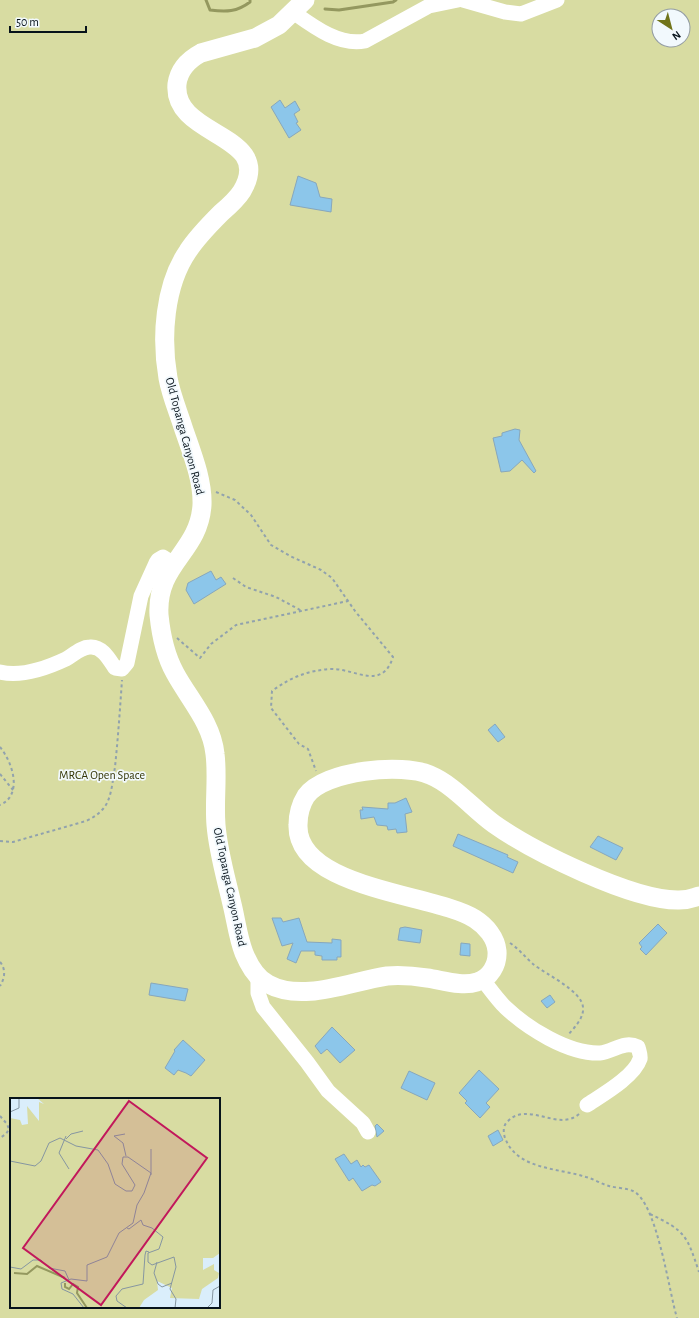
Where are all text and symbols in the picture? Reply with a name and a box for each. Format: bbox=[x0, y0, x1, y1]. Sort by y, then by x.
scale bar bbox=[10, 8, 86, 34]
north arrow bbox=[651, 8, 691, 48]
text: 50 m bbox=[16, 16, 39, 28]
text: N bbox=[670, 29, 683, 42]
street label: Old Topanga Canyon Road bbox=[163, 376, 206, 496]
park label: MRCA Open Space bbox=[59, 769, 145, 781]
street label: Old Topanga Canyon Road bbox=[211, 827, 248, 948]
inset map bbox=[10, 1098, 220, 1308]

